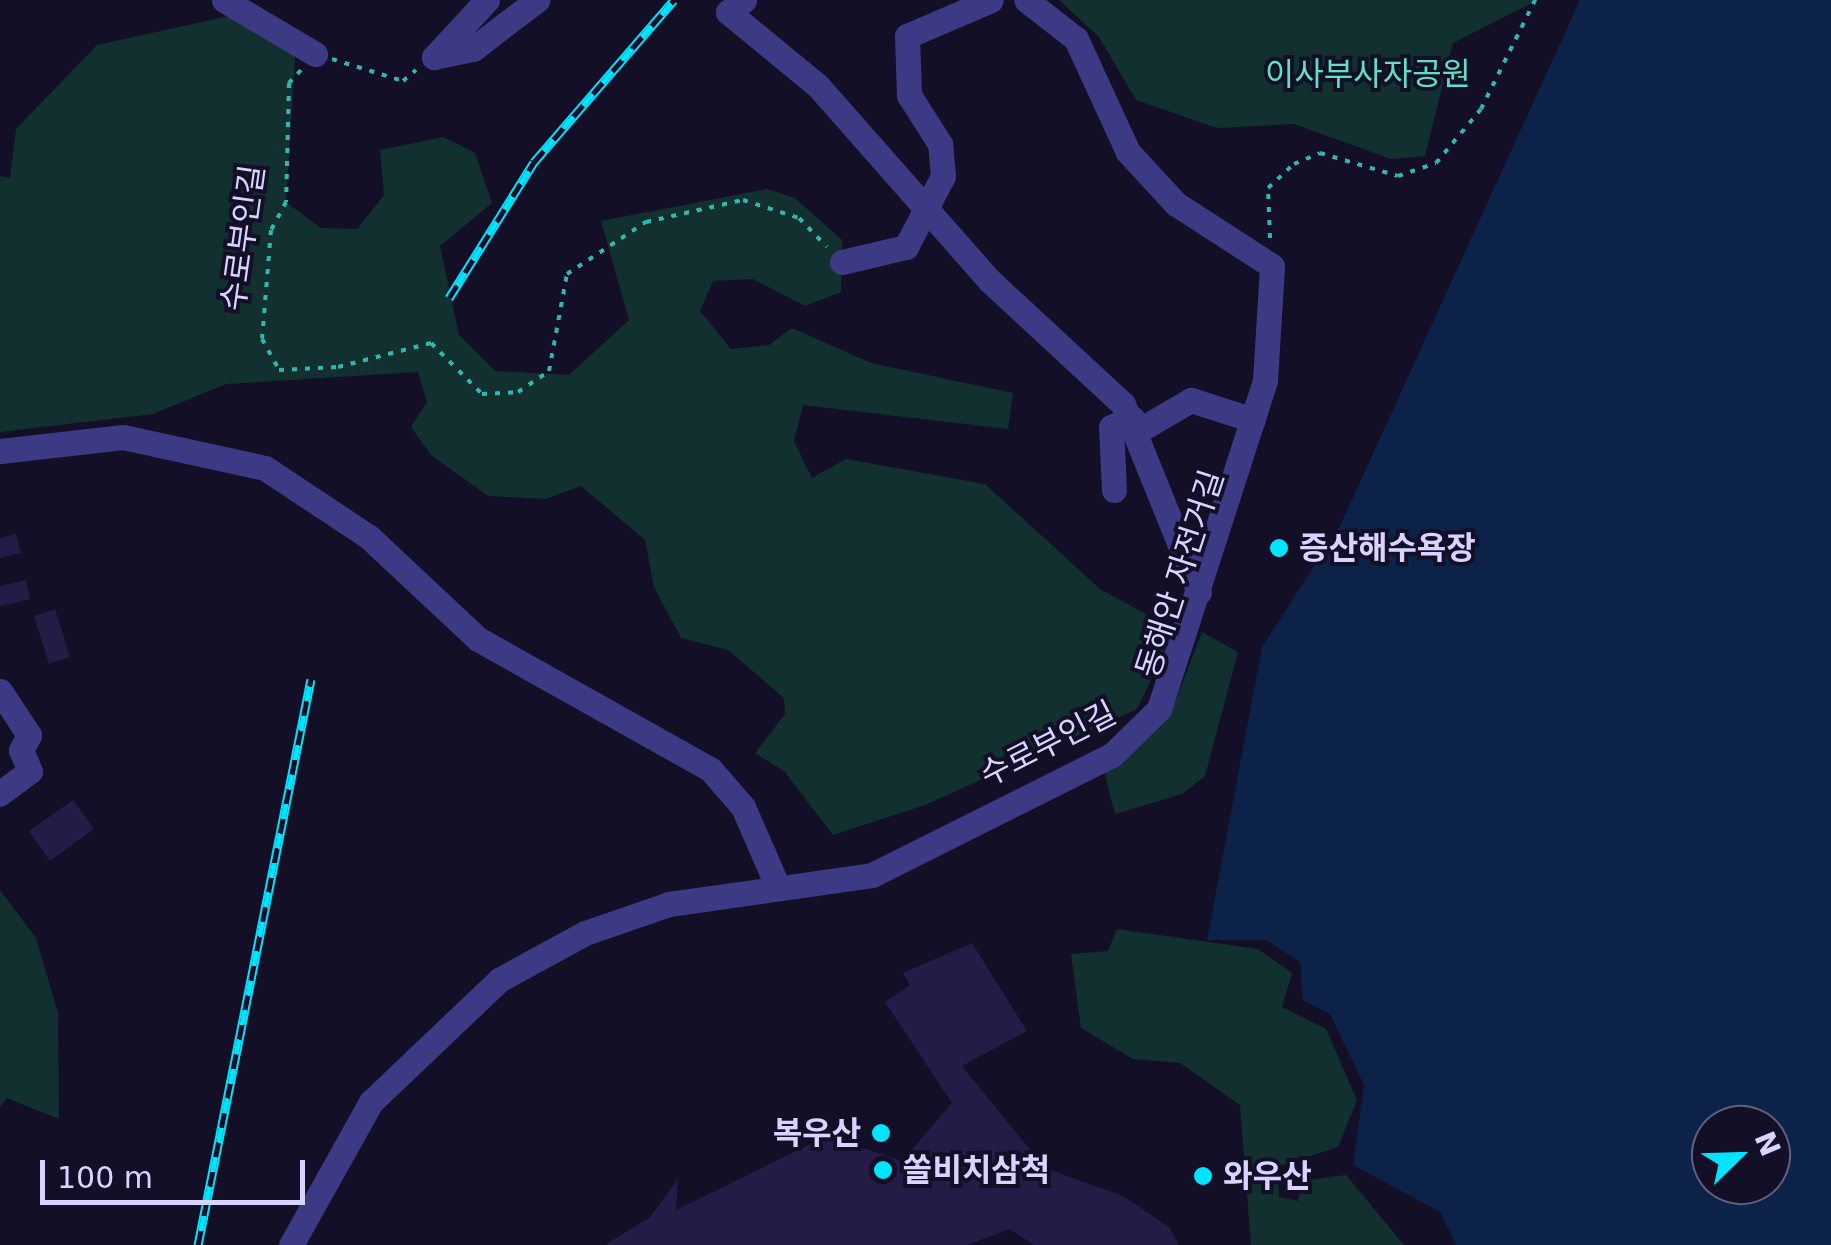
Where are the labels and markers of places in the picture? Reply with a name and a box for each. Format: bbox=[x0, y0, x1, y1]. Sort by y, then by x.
place label: 증산해수욕장 bbox=[1299, 529, 1476, 567]
marker: 증산해수욕장 bbox=[1268, 537, 1290, 559]
place label: 복우산 bbox=[773, 1114, 861, 1152]
marker: 복우산 bbox=[870, 1122, 892, 1144]
place label: 쏠비치삼척 bbox=[903, 1151, 1050, 1189]
place label: 와우산 bbox=[1223, 1157, 1311, 1195]
marker: 쏠비치삼척 bbox=[872, 1159, 894, 1181]
marker: 와우산 bbox=[1192, 1165, 1214, 1187]

